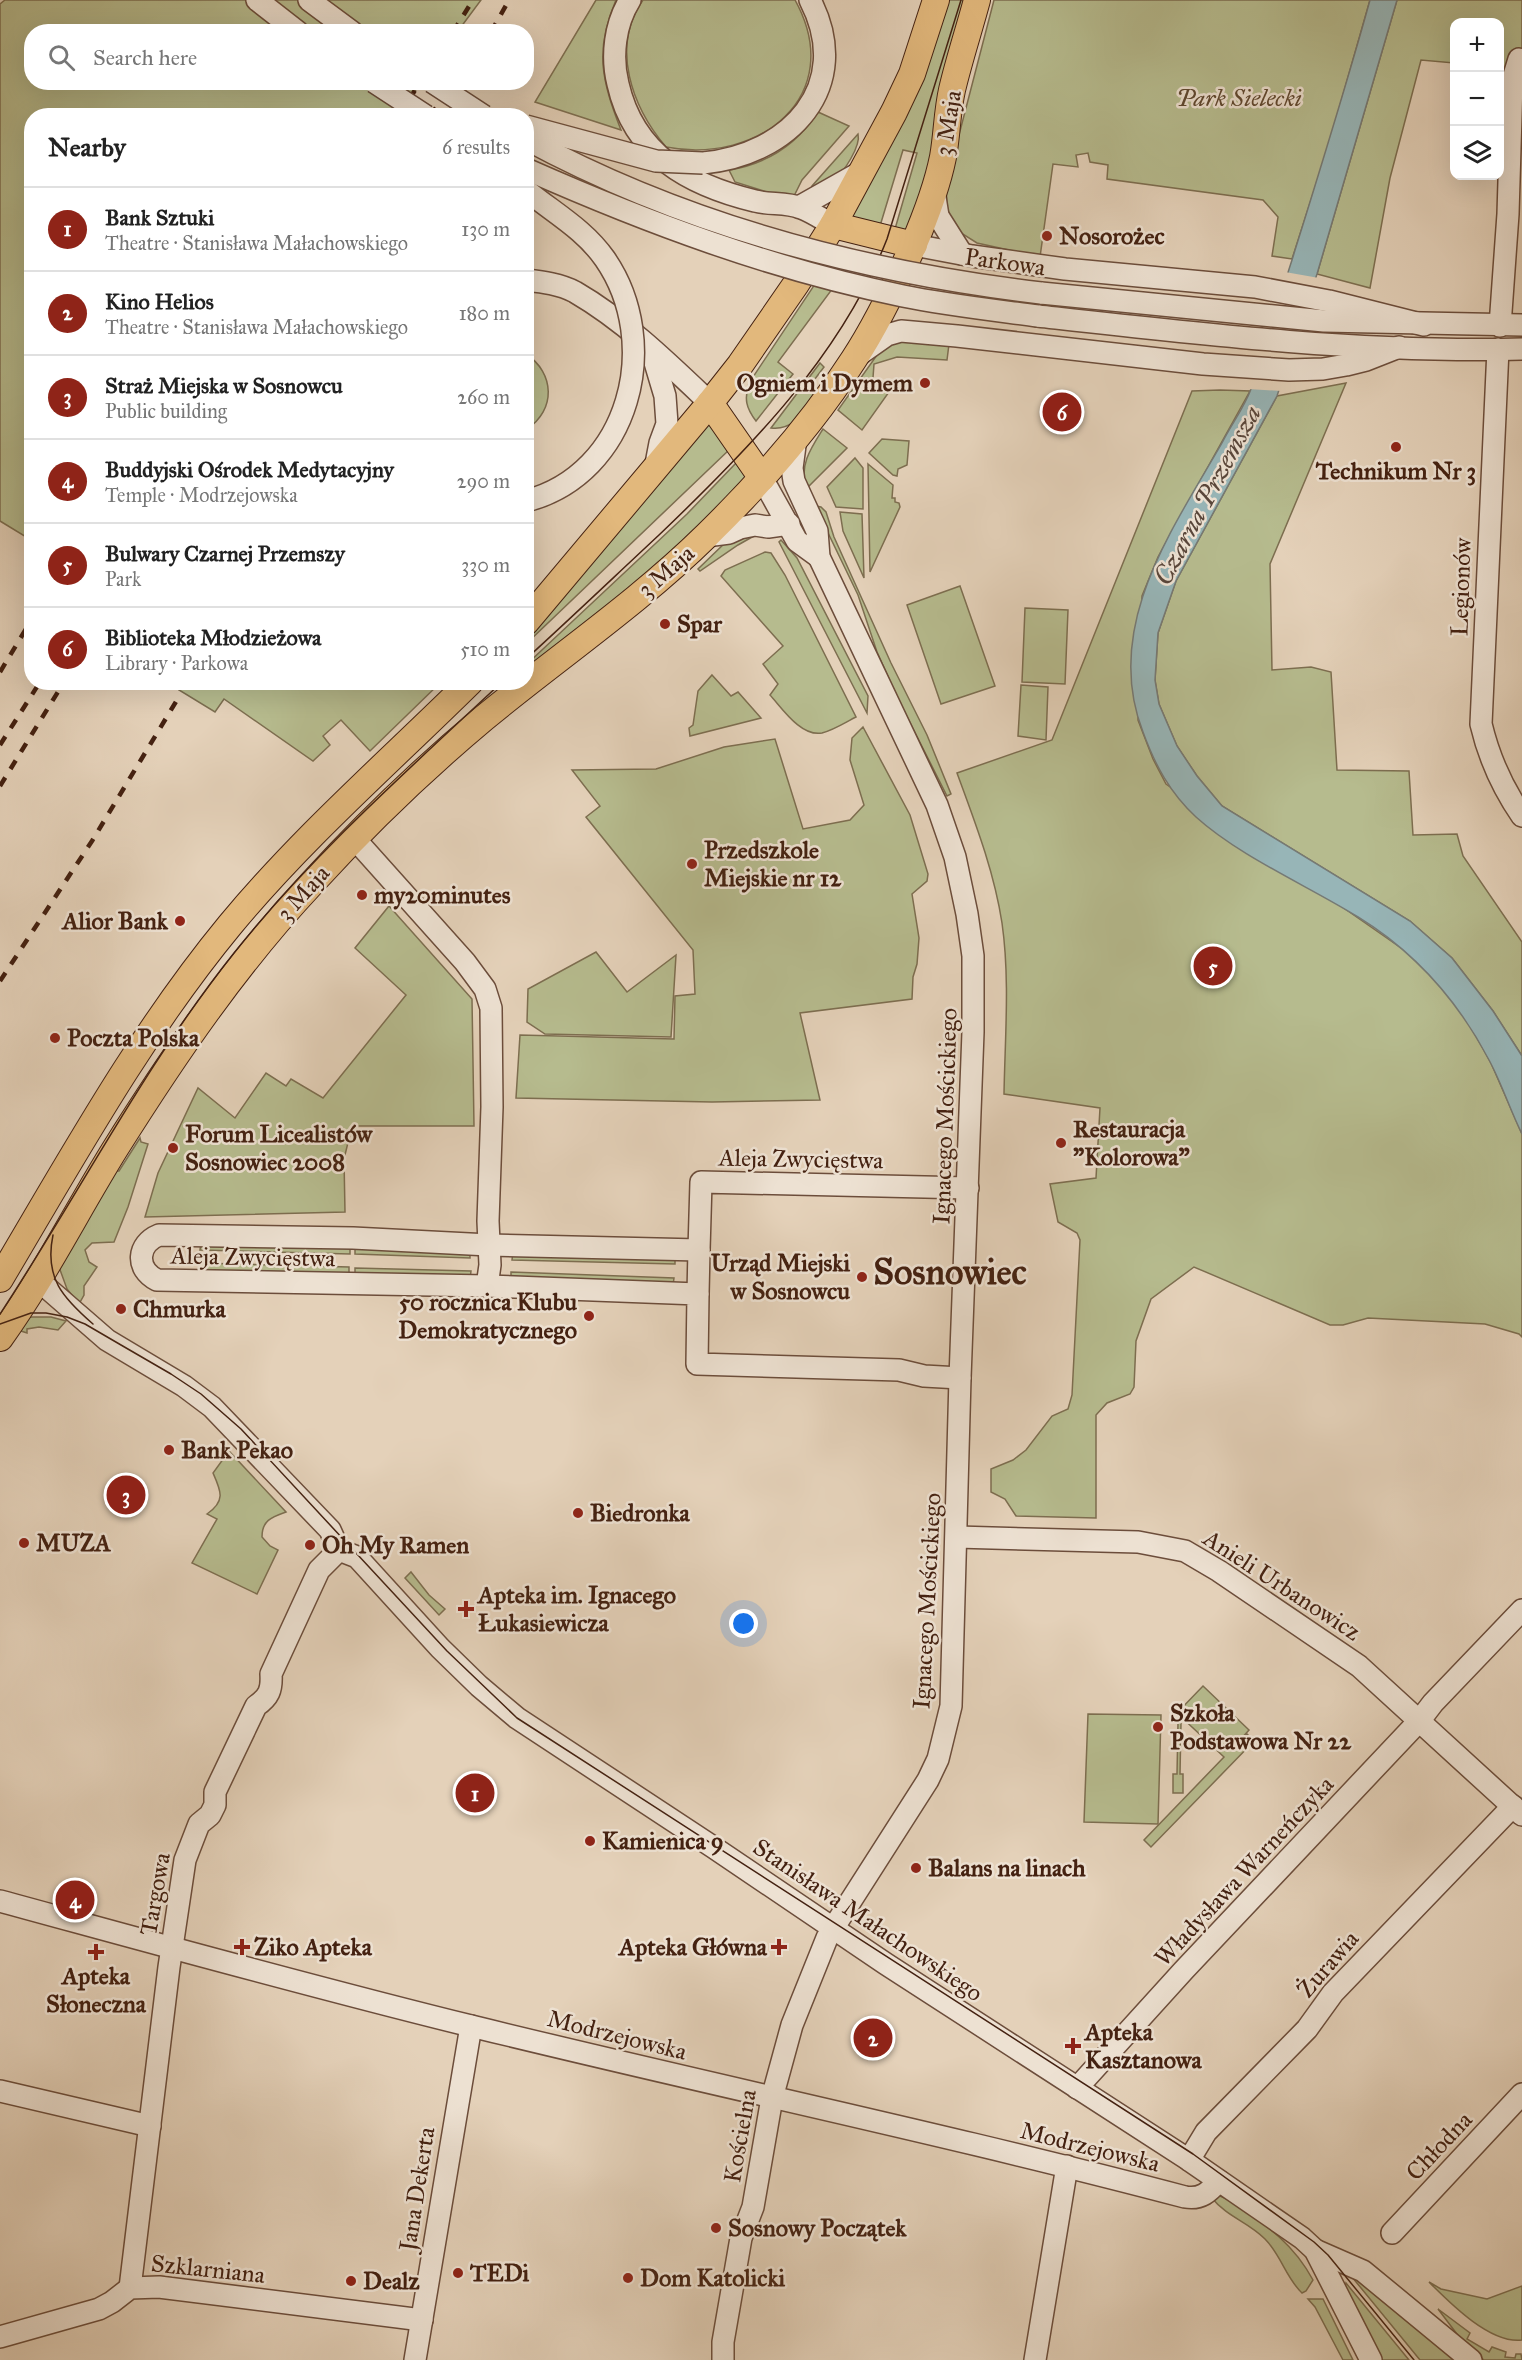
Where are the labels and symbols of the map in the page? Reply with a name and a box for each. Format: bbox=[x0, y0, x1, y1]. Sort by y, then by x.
park label: Park Sielecki bbox=[1176, 83, 1302, 113]
street label: 3 Maja bbox=[928, 87, 968, 158]
place label: Nosorożec bbox=[1059, 221, 1165, 251]
marker: Nosorożec bbox=[1040, 229, 1054, 243]
street label: Parkowa bbox=[963, 242, 1048, 283]
place label: Ogniem i Dymem bbox=[737, 368, 914, 398]
marker: Ogniem i Dymem bbox=[918, 376, 932, 390]
pin: 6 bbox=[1042, 390, 1082, 434]
water label: Czarna Przemsza bbox=[1146, 400, 1268, 590]
marker: Technikum Nr 3 bbox=[1389, 440, 1403, 454]
place label: Technikum Nr 3 bbox=[1315, 456, 1476, 486]
street label: Legionów bbox=[1444, 536, 1478, 637]
street label: 3 Maja bbox=[631, 538, 701, 604]
place label: Spar bbox=[677, 609, 723, 639]
marker: Spar bbox=[658, 617, 672, 631]
place label: Przedszkole Miejskie nr 12 bbox=[704, 835, 842, 893]
marker: Przedszkole Miejskie nr 12 bbox=[685, 857, 699, 871]
street label: 3 Maja bbox=[270, 858, 337, 927]
place label: my20minutes bbox=[373, 880, 511, 910]
marker: my20minutes bbox=[355, 888, 369, 902]
place label: Alior Bank bbox=[60, 906, 169, 936]
marker: Alior Bank bbox=[173, 914, 187, 928]
pin: 5 bbox=[1194, 944, 1232, 988]
street label: Ignacego Mościckiego bbox=[926, 1007, 964, 1225]
place label: Poczta Polska bbox=[67, 1023, 200, 1053]
marker: Poczta Polska bbox=[48, 1031, 62, 1045]
place label: Restauracja "Kolorowa" bbox=[1073, 1114, 1190, 1172]
place label: Forum Licealistów Sosnowiec 2008 bbox=[185, 1119, 374, 1177]
marker: Restauracja "Kolorowa" bbox=[1054, 1136, 1068, 1150]
marker: Forum Licealistów Sosnowiec 2008 bbox=[166, 1141, 180, 1155]
street label: Aleja Zwycięstwa bbox=[717, 1143, 885, 1175]
street label: Aleja Zwycięstwa bbox=[169, 1241, 337, 1273]
place label: Urząd Miejski w Sosnowcu bbox=[711, 1248, 850, 1306]
district label: Sosnowiec bbox=[873, 1250, 1027, 1294]
marker: Urząd Miejski w Sosnowcu bbox=[855, 1270, 869, 1284]
place label: 50 rocznica Klubu Demokratycznego bbox=[398, 1287, 577, 1345]
place label: Chmurka bbox=[133, 1294, 226, 1324]
marker: Chmurka bbox=[114, 1302, 128, 1316]
marker: 50 rocznica Klubu Demokratycznego bbox=[582, 1309, 596, 1323]
place label: Bank Pekao bbox=[181, 1435, 293, 1465]
marker: Bank Pekao bbox=[162, 1443, 176, 1457]
pin: 3 bbox=[106, 1472, 146, 1518]
street label: Ignacego Mościckiego bbox=[906, 1492, 948, 1710]
place label: Biedronka bbox=[590, 1498, 691, 1528]
marker: Biedronka bbox=[571, 1506, 585, 1520]
street label: Anieli Urbanowicz bbox=[1197, 1522, 1366, 1647]
place label: MUZA bbox=[36, 1528, 112, 1558]
place label: Oh My Ramen bbox=[322, 1530, 469, 1560]
marker: MUZA bbox=[17, 1536, 31, 1550]
marker: Oh My Ramen bbox=[303, 1538, 317, 1552]
place label: Apteka im. Ignacego Łukasiewicza bbox=[476, 1580, 676, 1638]
marker: Apteka im. Ignacego Łukasiewicza bbox=[459, 1602, 473, 1616]
your location bbox=[729, 1609, 758, 1638]
place label: Szkoła Podstawowa Nr 22 bbox=[1170, 1698, 1352, 1756]
marker: Szkoła Podstawowa Nr 22 bbox=[1151, 1720, 1165, 1734]
street label: Władysława Warneńczyka bbox=[1148, 1769, 1341, 1972]
pin: 1 bbox=[456, 1770, 494, 1816]
place label: Kamienica 9 bbox=[602, 1826, 724, 1856]
street label: Stanisława Małachowskiego bbox=[747, 1832, 989, 2008]
marker: Kamienica 9 bbox=[583, 1834, 597, 1848]
street label: Targowa bbox=[133, 1850, 177, 1938]
place label: Balans na linach bbox=[928, 1853, 1086, 1883]
marker: Balans na linach bbox=[909, 1861, 923, 1875]
pin: 4 bbox=[56, 1878, 94, 1922]
street label: Żurawia bbox=[1291, 1924, 1366, 2004]
place label: Ziko Apteka bbox=[254, 1932, 373, 1962]
place label: Apteka Główna bbox=[617, 1932, 768, 1962]
marker: Ziko Apteka bbox=[235, 1940, 249, 1954]
marker: Apteka Główna bbox=[772, 1940, 786, 1954]
marker: Apteka Słoneczna bbox=[89, 1945, 103, 1959]
place label: Apteka Słoneczna bbox=[46, 1961, 147, 2019]
street label: Modrzejowska bbox=[544, 2003, 691, 2067]
pin: 2 bbox=[854, 2016, 892, 2060]
place label: Apteka Kasztanowa bbox=[1083, 2017, 1202, 2075]
marker: Apteka Kasztanowa bbox=[1066, 2039, 1080, 2053]
street label: Kościelna bbox=[717, 2086, 763, 2185]
street label: Chłodna bbox=[1400, 2105, 1479, 2187]
street label: Modrzejowska bbox=[1017, 2115, 1164, 2179]
street label: Jana Dekerta bbox=[392, 2124, 442, 2256]
place label: Sosnowy Początek bbox=[728, 2213, 907, 2243]
marker: Sosnowy Początek bbox=[709, 2221, 723, 2235]
street label: Szklarniana bbox=[149, 2248, 267, 2290]
place label: TEDi bbox=[469, 2258, 530, 2288]
place label: Dom Katolicki bbox=[640, 2263, 786, 2293]
place label: Dealz bbox=[363, 2266, 421, 2296]
marker: TEDi bbox=[451, 2266, 465, 2280]
marker: Dom Katolicki bbox=[621, 2271, 635, 2285]
marker: Dealz bbox=[344, 2274, 358, 2288]

